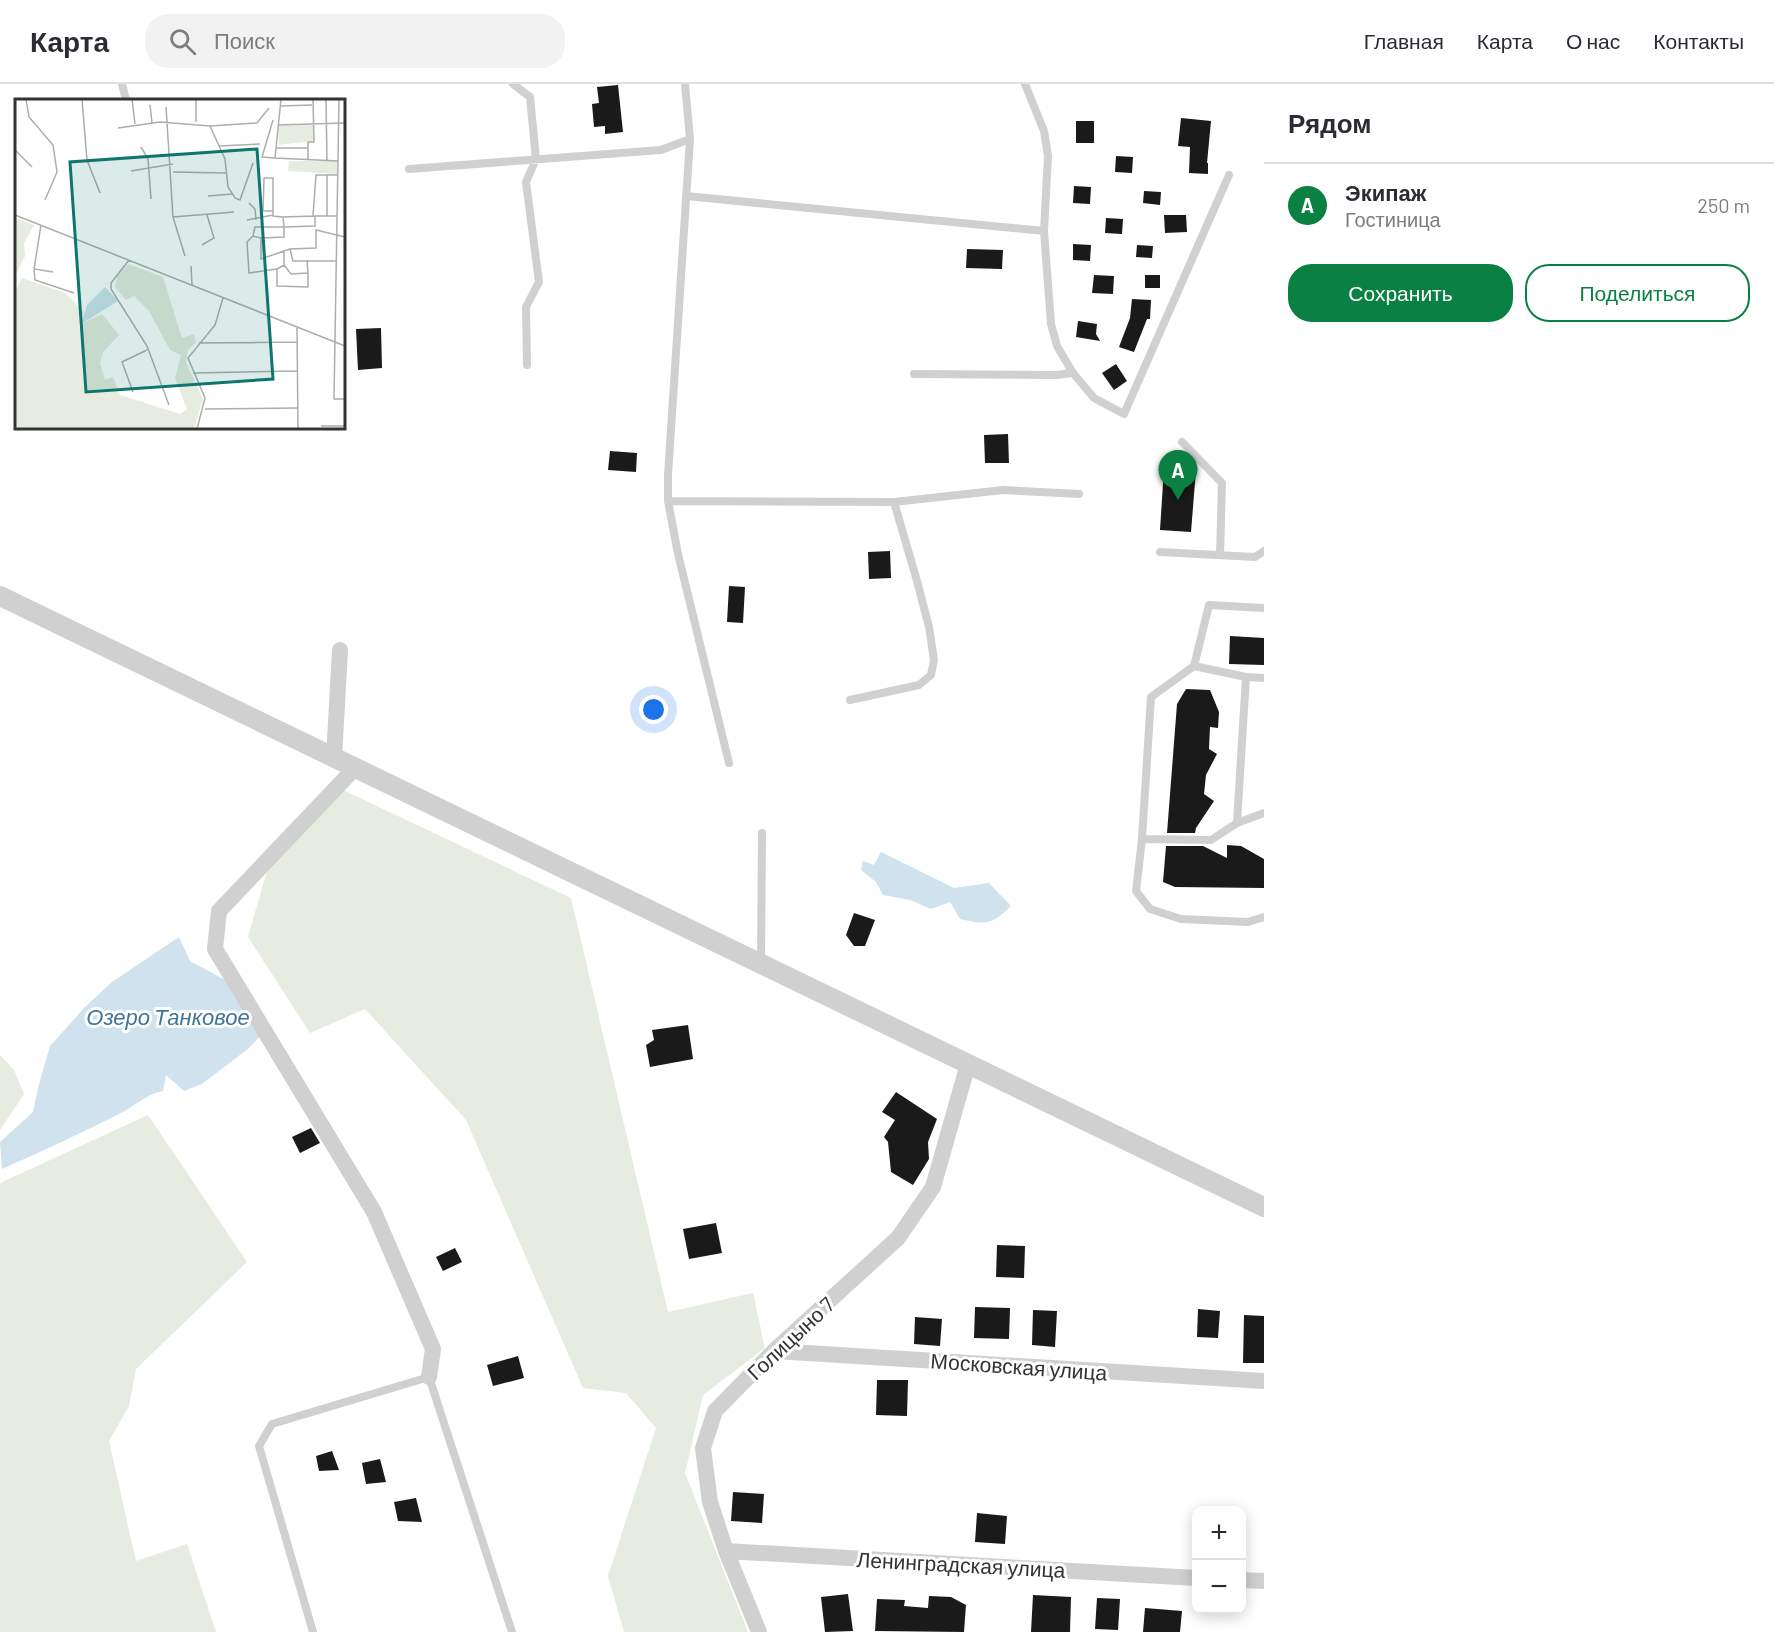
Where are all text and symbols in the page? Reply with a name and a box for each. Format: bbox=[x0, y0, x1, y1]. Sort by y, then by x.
search box bbox=[145, 14, 565, 68]
text: Карта bbox=[30, 24, 109, 58]
icon: search bbox=[166, 25, 199, 58]
text: Поиск bbox=[214, 27, 275, 53]
text: Главная bbox=[1364, 28, 1444, 53]
text: Карта bbox=[1477, 28, 1533, 53]
text: О нас bbox=[1566, 28, 1620, 53]
text: Контакты bbox=[1653, 28, 1744, 53]
inset map bbox=[15, 99, 345, 429]
text: Рядом bbox=[1288, 107, 1371, 138]
text: Экипаж bbox=[1345, 179, 1426, 205]
text: A bbox=[1301, 193, 1314, 217]
text: 250 m bbox=[1697, 193, 1750, 217]
text: Гостиница bbox=[1345, 207, 1441, 231]
button: Сохранить bbox=[1288, 264, 1513, 322]
button: Поделиться bbox=[1525, 264, 1750, 322]
pin: A bbox=[1158, 450, 1198, 500]
your location bbox=[639, 695, 668, 724]
water label: Озеро Танковое bbox=[86, 1003, 250, 1030]
street label: Голицыно 7 bbox=[741, 1291, 839, 1385]
street label: Московская улица bbox=[930, 1347, 1109, 1385]
map controls bbox=[1192, 1506, 1246, 1614]
button: + bbox=[1192, 1506, 1246, 1560]
street label: Ленинградская улица bbox=[856, 1546, 1066, 1582]
button: − bbox=[1192, 1560, 1246, 1614]

